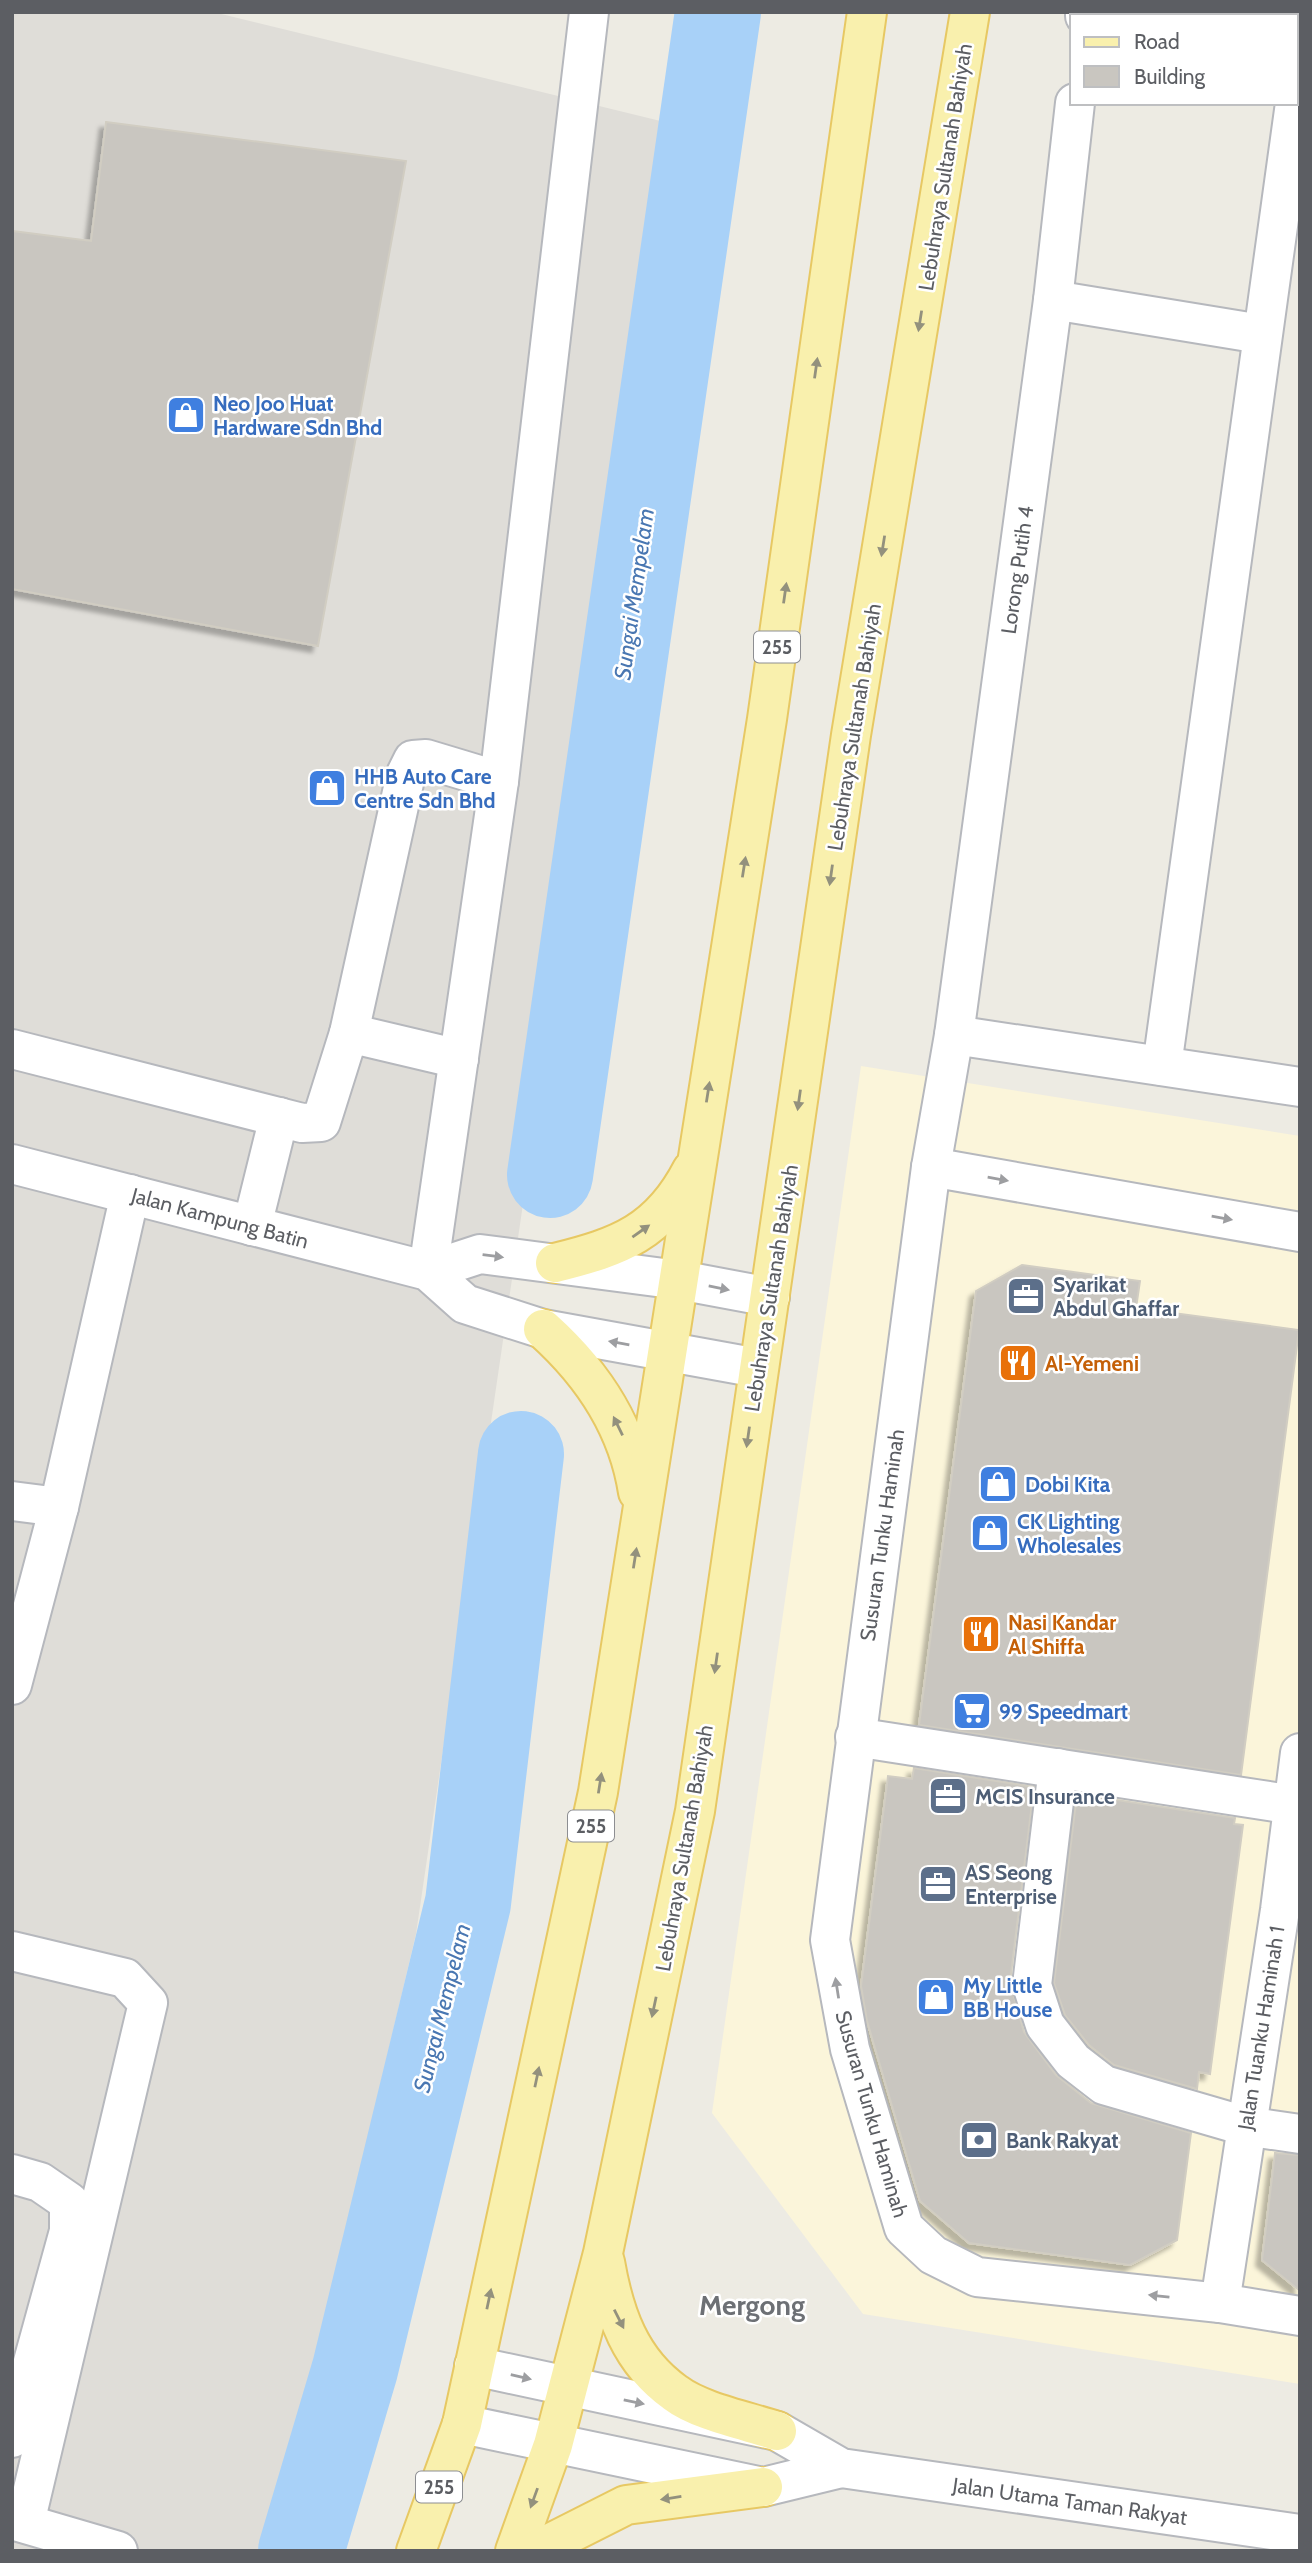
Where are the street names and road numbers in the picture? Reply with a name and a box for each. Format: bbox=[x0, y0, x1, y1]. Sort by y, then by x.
street label: Lebuhraya Sultanah Bahiyah bbox=[913, 42, 977, 292]
street label: Lorong Putih 4 bbox=[996, 504, 1038, 636]
street label: Lebuhraya Sultanah Bahiyah bbox=[822, 602, 886, 852]
road number: 255 bbox=[754, 632, 800, 662]
street label: Lebuhraya Sultanah Bahiyah bbox=[739, 1163, 803, 1413]
street label: Jalan Kampung Batin bbox=[128, 1182, 311, 1254]
street label: Susuran Tunku Haminah bbox=[855, 1427, 909, 1643]
street label: Lebuhraya Sultanah Bahiyah bbox=[650, 1723, 718, 1973]
road number: 255 bbox=[568, 1810, 614, 1842]
street label: Jalan Tuanku Haminah 1 bbox=[1232, 1924, 1289, 2133]
street label: Susuran Tunku Haminah bbox=[831, 2008, 913, 2220]
road number: 255 bbox=[416, 2472, 462, 2502]
street label: Jalan Utama Taman Rakyat bbox=[950, 2472, 1189, 2530]

